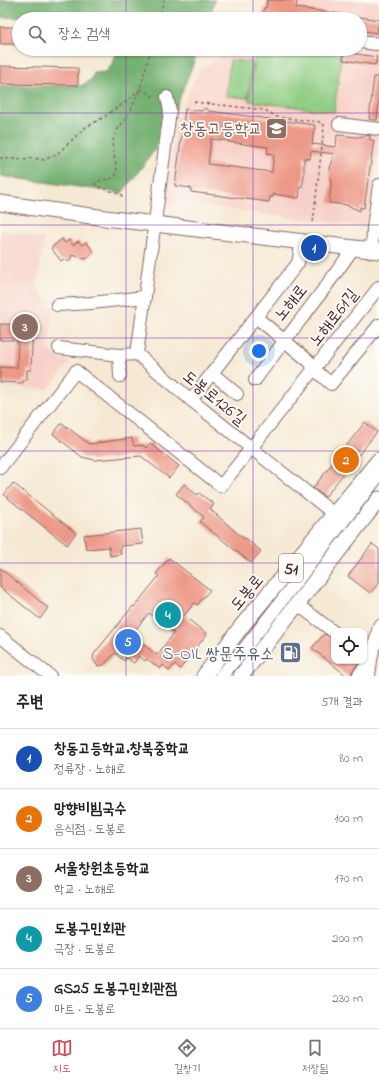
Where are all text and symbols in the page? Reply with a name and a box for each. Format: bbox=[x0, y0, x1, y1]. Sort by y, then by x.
search box bbox=[12, 12, 367, 56]
icon: search bbox=[26, 23, 48, 45]
text: 장소 검색 bbox=[58, 23, 110, 45]
school or university icon: 창동고등학교 bbox=[264, 115, 290, 141]
place label: 창동고등학교 bbox=[180, 117, 262, 142]
pin: 1 bbox=[301, 233, 327, 263]
street label: 노해로 bbox=[269, 279, 314, 327]
street label: 노해로61길 bbox=[304, 283, 365, 352]
pin: 3 bbox=[12, 312, 38, 342]
your location bbox=[249, 341, 269, 361]
street label: 도봉로126길 bbox=[177, 365, 252, 432]
pin: 2 bbox=[333, 445, 359, 475]
road number: 51 bbox=[279, 554, 303, 582]
street label: 도봉로 bbox=[224, 569, 270, 617]
pin: 4 bbox=[155, 600, 181, 630]
pin: 5 bbox=[115, 627, 141, 657]
map controls bbox=[331, 628, 367, 664]
button: locate bbox=[331, 628, 367, 664]
fuel station icon: S-OIL 쌍문주유소 bbox=[277, 640, 303, 666]
place label: S-OIL 쌍문주유소 bbox=[163, 642, 274, 667]
text: 주변 bbox=[16, 690, 43, 715]
text: 5개 결과 bbox=[321, 693, 363, 712]
text: 창동고등학교.창북중학교 bbox=[54, 738, 190, 760]
text: 1 bbox=[27, 749, 31, 768]
text: 80 m bbox=[339, 749, 363, 768]
text: 정류장 · 노해로 bbox=[54, 760, 126, 779]
text: 망향비빔국수 bbox=[54, 798, 126, 820]
text: 2 bbox=[26, 809, 32, 828]
text: 100 m bbox=[334, 809, 363, 828]
text: 음식점 · 도봉로 bbox=[54, 820, 126, 839]
text: 서울창원초등학교 bbox=[54, 858, 151, 880]
text: 3 bbox=[26, 869, 32, 888]
text: 170 m bbox=[335, 869, 363, 888]
text: 학교 · 노해로 bbox=[54, 880, 116, 899]
text: 도봉구민회관 bbox=[54, 918, 126, 940]
text: 4 bbox=[26, 929, 32, 948]
text: 200 m bbox=[332, 929, 363, 948]
text: 극장 · 도봉로 bbox=[54, 940, 116, 959]
text: GS25 도봉구민회관점 bbox=[54, 978, 177, 1000]
text: 5 bbox=[25, 989, 33, 1008]
text: 230 m bbox=[332, 989, 363, 1008]
text: 마트 · 도봉로 bbox=[54, 1000, 116, 1019]
tab: 지도 bbox=[51, 1037, 73, 1077]
tab: 길찾기 bbox=[174, 1037, 200, 1077]
tab: 저장됨 bbox=[302, 1037, 328, 1077]

